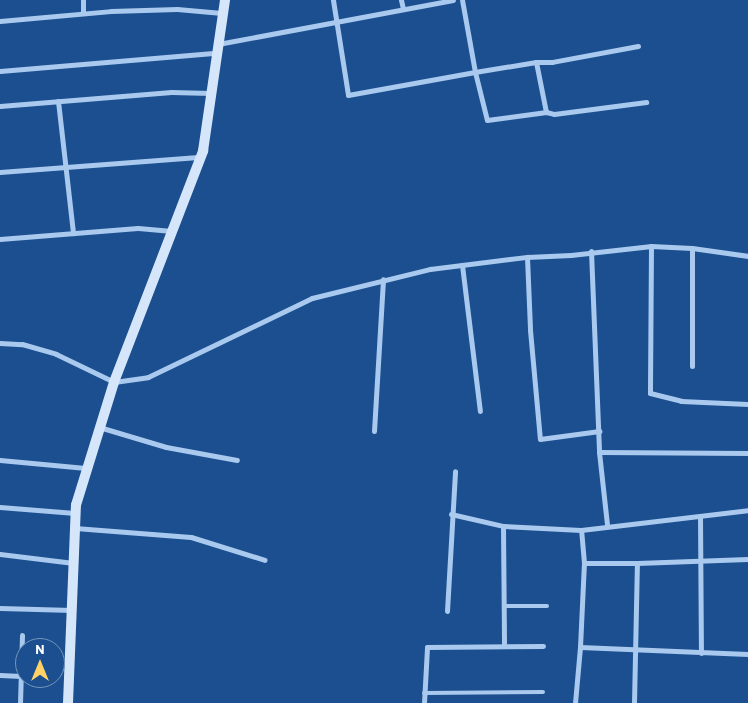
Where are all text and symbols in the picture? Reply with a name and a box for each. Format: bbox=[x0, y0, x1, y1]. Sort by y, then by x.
north arrow bbox=[15, 638, 65, 688]
text: N bbox=[35, 640, 45, 657]

